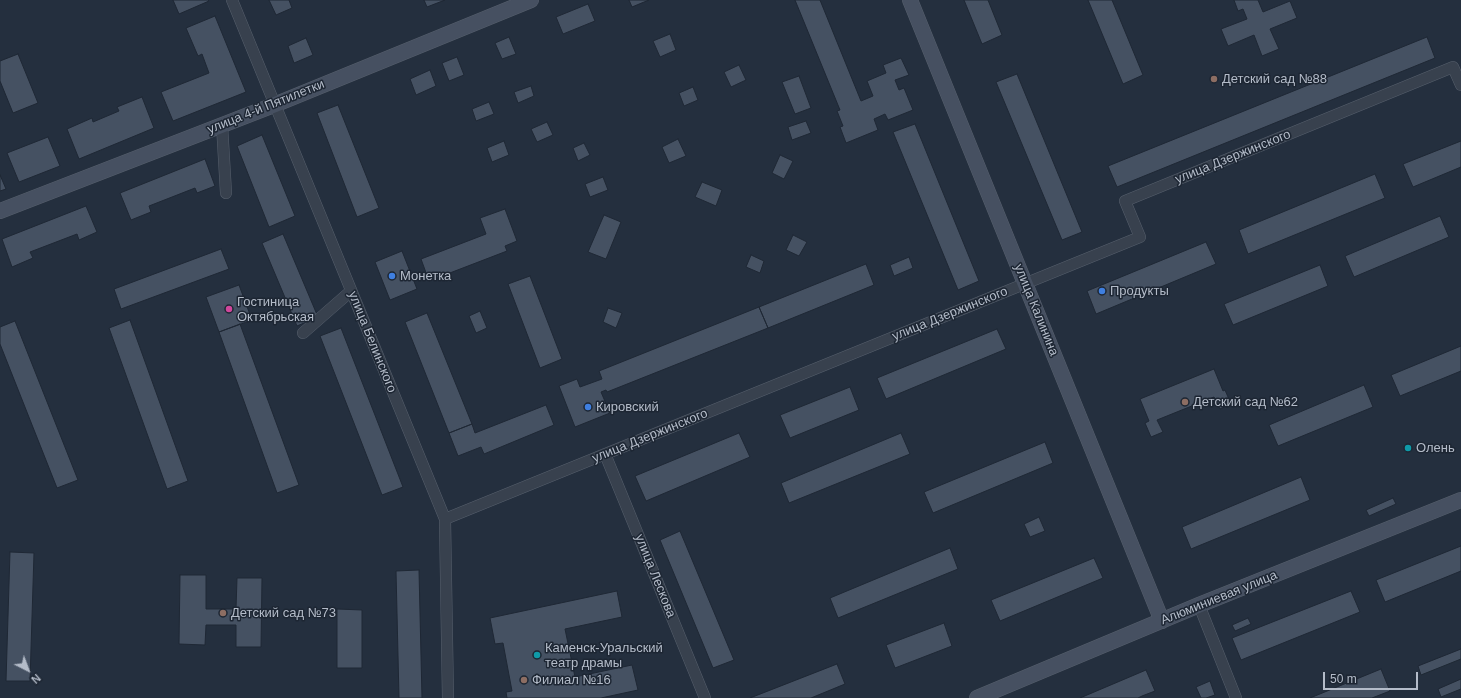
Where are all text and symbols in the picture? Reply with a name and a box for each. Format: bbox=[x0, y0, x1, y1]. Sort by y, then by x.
place label: Детский сад №88 bbox=[1222, 71, 1327, 87]
marker: Детский сад №88 bbox=[1209, 74, 1219, 84]
street label: улица 4-й Пятилетки bbox=[205, 76, 327, 138]
street label: улица Дзержинского bbox=[1173, 127, 1293, 187]
street label: улица Калинина bbox=[1010, 262, 1062, 358]
place label: Монетка bbox=[400, 268, 451, 284]
marker: Монетка bbox=[387, 271, 397, 281]
place label: Продукты bbox=[1110, 283, 1169, 299]
street label: улица Дзержинского bbox=[890, 284, 1010, 344]
marker: Продукты bbox=[1097, 286, 1107, 296]
street label: улица Белинского bbox=[345, 289, 399, 395]
place label: Гостиница Октябрьская bbox=[237, 294, 314, 325]
marker: Гостиница Октябрьская bbox=[224, 304, 234, 314]
place label: Детский сад №62 bbox=[1193, 394, 1298, 410]
marker: Детский сад №62 bbox=[1180, 397, 1190, 407]
place label: Кировский bbox=[596, 399, 659, 415]
marker: Кировский bbox=[583, 402, 593, 412]
street label: улица Дзержинского bbox=[590, 406, 710, 466]
place label: Олень bbox=[1416, 440, 1455, 456]
marker: Олень bbox=[1403, 443, 1413, 453]
street label: улица Лескова bbox=[631, 532, 679, 620]
street label: Алюминиевая улица bbox=[1159, 568, 1279, 628]
place label: Детский сад №73 bbox=[231, 605, 336, 621]
marker: Детский сад №73 bbox=[218, 608, 228, 618]
place label: Каменск-Уральский театр драмы bbox=[545, 640, 663, 671]
north arrow bbox=[8, 650, 48, 690]
marker: Каменск-Уральский театр драмы bbox=[532, 650, 542, 660]
scale bar bbox=[1325, 664, 1420, 690]
text: N bbox=[29, 672, 43, 686]
place label: Филиал №16 bbox=[532, 672, 611, 688]
text: 50 m bbox=[1330, 672, 1357, 686]
marker: Филиал №16 bbox=[519, 675, 529, 685]

